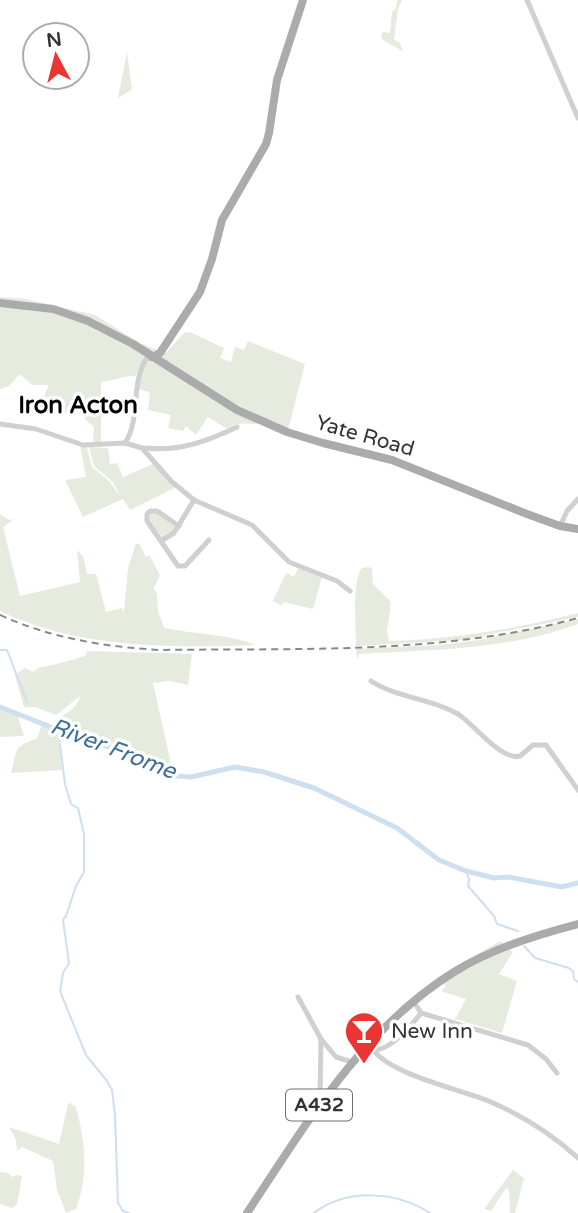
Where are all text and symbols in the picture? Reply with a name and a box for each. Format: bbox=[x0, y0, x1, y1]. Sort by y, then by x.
north arrow bbox=[21, 21, 91, 91]
text: N bbox=[45, 28, 63, 52]
district label: Iron Acton bbox=[18, 391, 138, 420]
street label: Yate Road bbox=[313, 410, 417, 462]
water label: River Frome bbox=[46, 712, 181, 786]
bar icon: New Inn bbox=[343, 1010, 385, 1065]
place label: New Inn bbox=[391, 1019, 473, 1044]
road number: A432 bbox=[286, 1090, 352, 1120]

